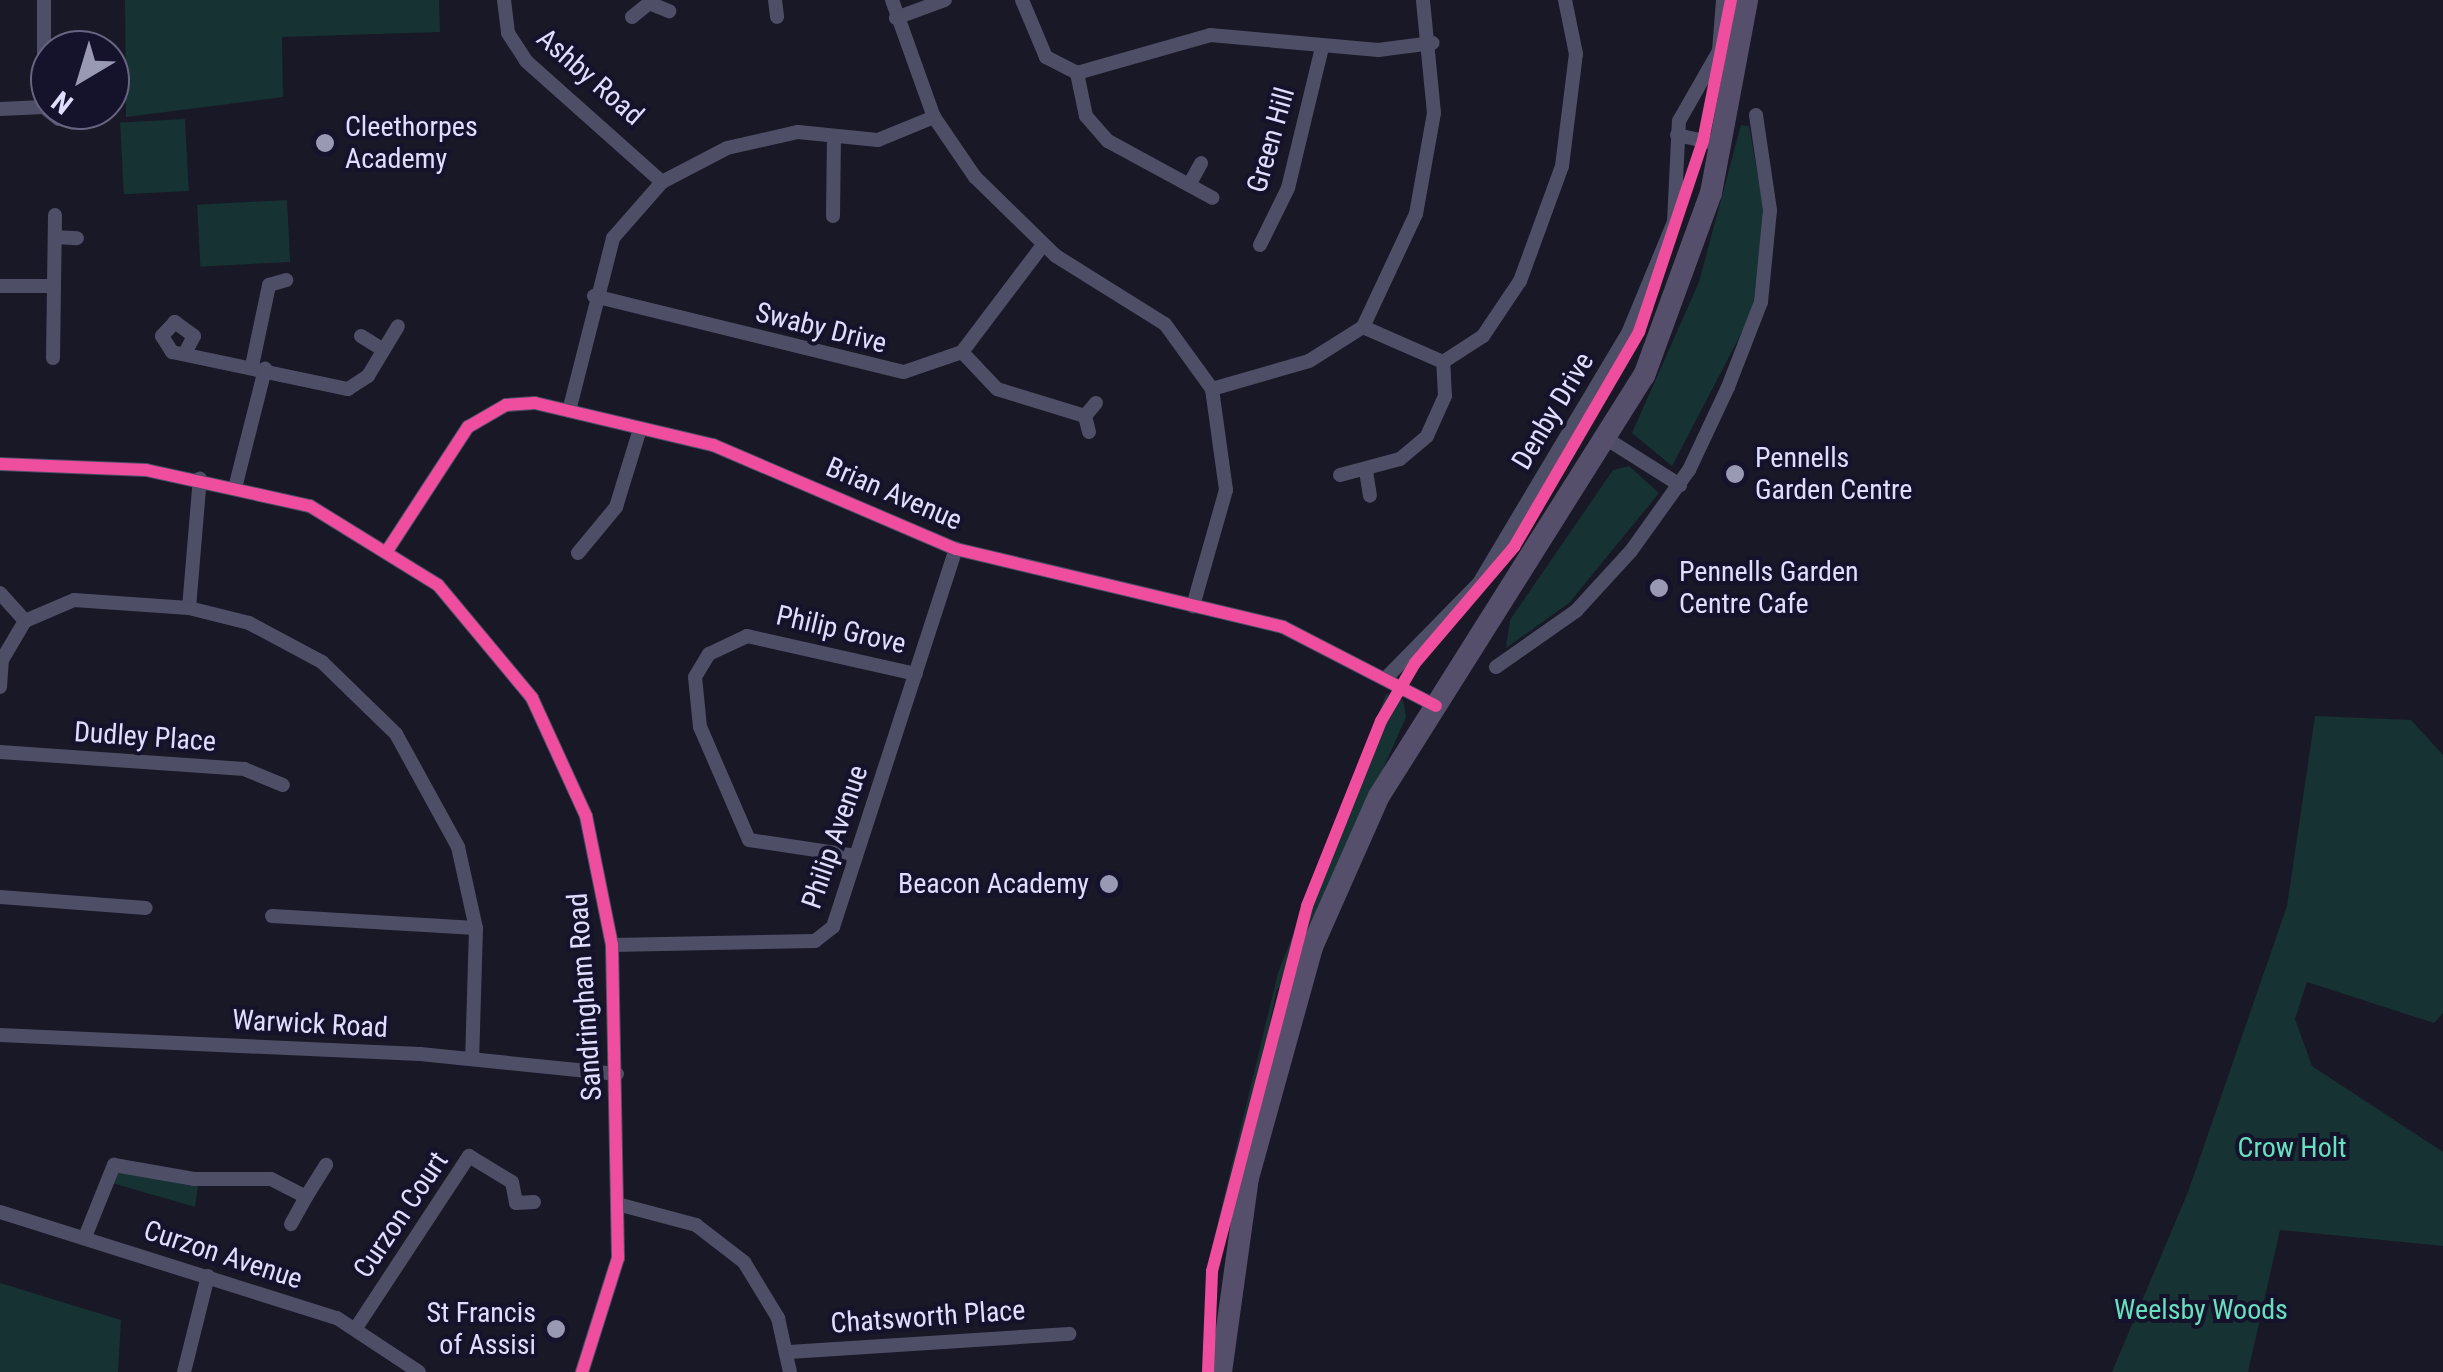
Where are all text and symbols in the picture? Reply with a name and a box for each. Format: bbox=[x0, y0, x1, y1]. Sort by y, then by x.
street label: Ashby Road bbox=[530, 22, 650, 132]
north arrow bbox=[30, 30, 130, 130]
text: N bbox=[46, 84, 79, 121]
street label: Green Hill bbox=[1240, 84, 1302, 196]
place label: Cleethorpes Academy bbox=[345, 110, 478, 176]
marker: Cleethorpes Academy bbox=[314, 132, 336, 154]
street label: Swaby Drive bbox=[752, 296, 890, 360]
street label: Denby Drive bbox=[1505, 347, 1601, 475]
place label: Pennells Garden Centre bbox=[1755, 441, 1912, 507]
street label: Brian Avenue bbox=[821, 450, 967, 538]
marker: Pennells Garden Centre bbox=[1724, 463, 1746, 485]
place label: Pennells Garden Centre Cafe bbox=[1679, 555, 1859, 621]
marker: Pennells Garden Centre Cafe bbox=[1648, 577, 1670, 599]
street label: Philip Grove bbox=[773, 599, 909, 661]
street label: Dudley Place bbox=[73, 715, 217, 759]
street label: Philip Avenue bbox=[795, 761, 875, 913]
place label: Beacon Academy bbox=[898, 867, 1089, 901]
marker: Beacon Academy bbox=[1098, 873, 1120, 895]
street label: Sandringham Road bbox=[561, 892, 609, 1102]
street label: Warwick Road bbox=[231, 1003, 389, 1045]
park label: Crow Holt bbox=[2238, 1131, 2346, 1165]
street label: Curzon Court bbox=[347, 1145, 455, 1285]
street label: Curzon Avenue bbox=[140, 1214, 306, 1296]
street label: Chatsworth Place bbox=[830, 1293, 1026, 1341]
park label: Weelsby Woods bbox=[2114, 1293, 2288, 1327]
place label: St Francis of Assisi bbox=[427, 1296, 536, 1362]
marker: St Francis of Assisi bbox=[545, 1318, 567, 1340]

